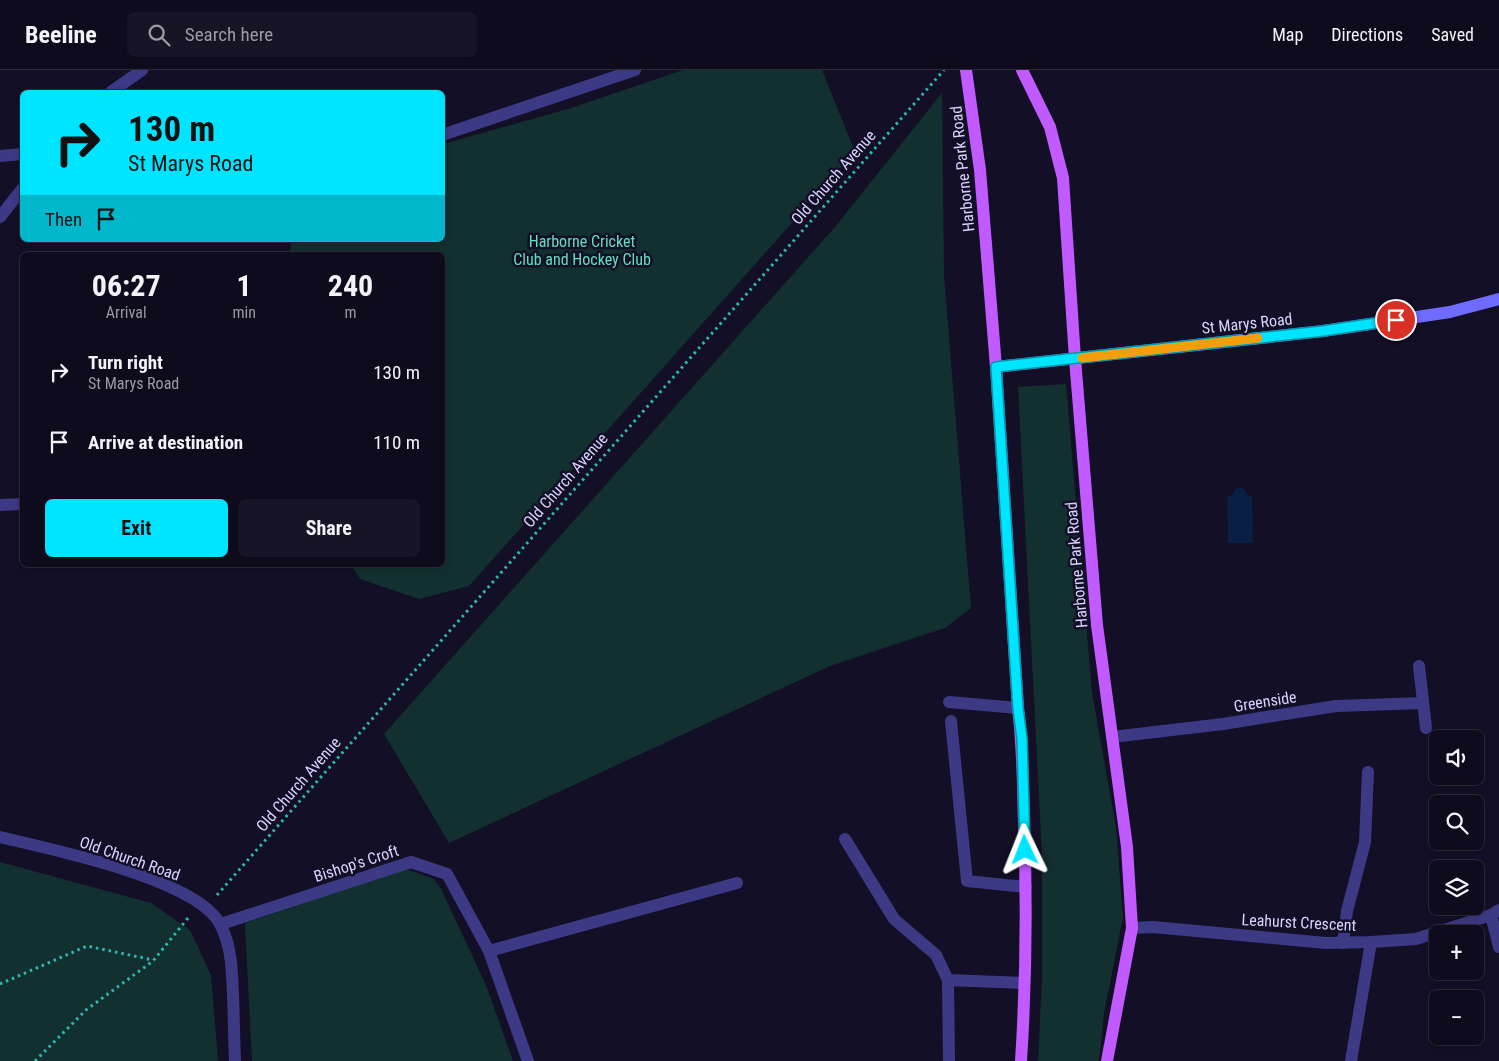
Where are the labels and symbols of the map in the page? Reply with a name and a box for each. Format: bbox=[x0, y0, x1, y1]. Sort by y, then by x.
street label: Harborne Park Road bbox=[946, 105, 979, 233]
street label: Old Church Avenue bbox=[787, 126, 880, 228]
park label: Harborne Cricket Club and Hockey Club bbox=[513, 232, 651, 269]
pin bbox=[1375, 299, 1417, 341]
street label: St Marys Road bbox=[1201, 309, 1293, 338]
street label: Old Church Avenue bbox=[519, 429, 612, 531]
street label: Harborne Park Road bbox=[1062, 501, 1091, 629]
street label: Greenside bbox=[1232, 687, 1298, 716]
street label: Old Church Avenue bbox=[252, 733, 345, 835]
position arrow bbox=[998, 823, 1050, 875]
street label: Old Church Road bbox=[77, 832, 183, 885]
street label: Bishop's Croft bbox=[311, 841, 401, 886]
street label: Leahurst Crescent bbox=[1241, 910, 1357, 935]

